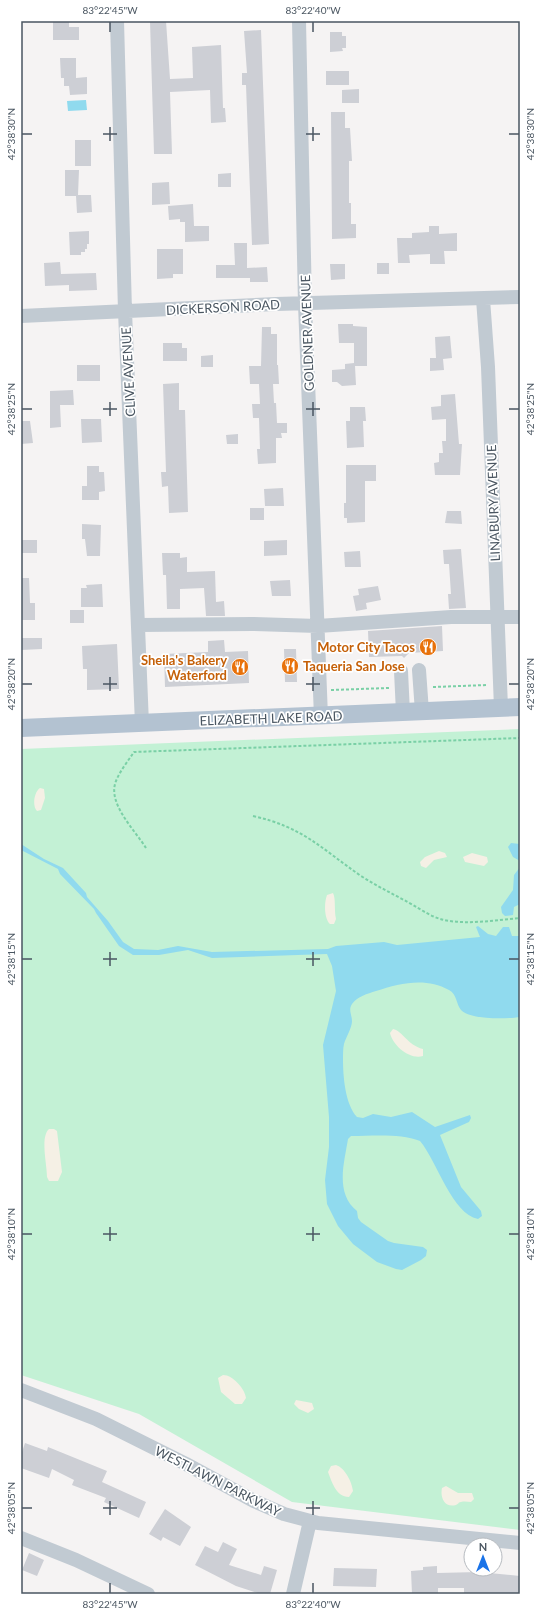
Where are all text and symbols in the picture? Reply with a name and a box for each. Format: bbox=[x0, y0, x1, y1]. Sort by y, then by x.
text: 83°22'45"W bbox=[82, 4, 138, 16]
text: 83°22'40"W bbox=[285, 4, 341, 16]
text: 42°38'30"N bbox=[5, 108, 17, 160]
text: 42°38'30"N bbox=[524, 108, 536, 160]
street label: GOLDNER AVENUE bbox=[297, 275, 317, 391]
street label: DICKERSON ROAD bbox=[166, 296, 280, 318]
street label: CLIVE AVENUE bbox=[118, 327, 138, 417]
text: 42°38'25"N bbox=[5, 383, 17, 435]
text: 42°38'25"N bbox=[524, 383, 536, 435]
street label: LINABURY AVENUE bbox=[483, 444, 503, 562]
restaurant icon: Motor City Tacos bbox=[418, 637, 438, 657]
place label: Motor City Tacos bbox=[317, 639, 415, 655]
place label: Sheila's Bakery Waterford bbox=[141, 652, 227, 683]
restaurant icon: Taqueria San Jose bbox=[280, 656, 300, 676]
restaurant icon: Sheila's Bakery Waterford bbox=[230, 657, 250, 677]
text: 42°38'20"N bbox=[5, 658, 17, 710]
place label: Taqueria San Jose bbox=[303, 658, 405, 674]
text: 42°38'20"N bbox=[524, 658, 536, 710]
street label: ELIZABETH LAKE ROAD bbox=[199, 708, 343, 728]
text: 42°38'15"N bbox=[5, 933, 17, 985]
text: 42°38'15"N bbox=[524, 933, 536, 985]
text: 42°38'10"N bbox=[5, 1208, 17, 1260]
text: 42°38'10"N bbox=[524, 1208, 536, 1260]
street label: WESTLAWN PARKWAY bbox=[152, 1442, 284, 1520]
text: 42°38'05"N bbox=[5, 1482, 17, 1534]
text: 42°38'05"N bbox=[524, 1482, 536, 1534]
north arrow bbox=[463, 1537, 503, 1577]
text: N bbox=[479, 1540, 487, 1553]
text: 83°22'45"W bbox=[82, 1598, 138, 1610]
text: 83°22'40"W bbox=[285, 1598, 341, 1610]

